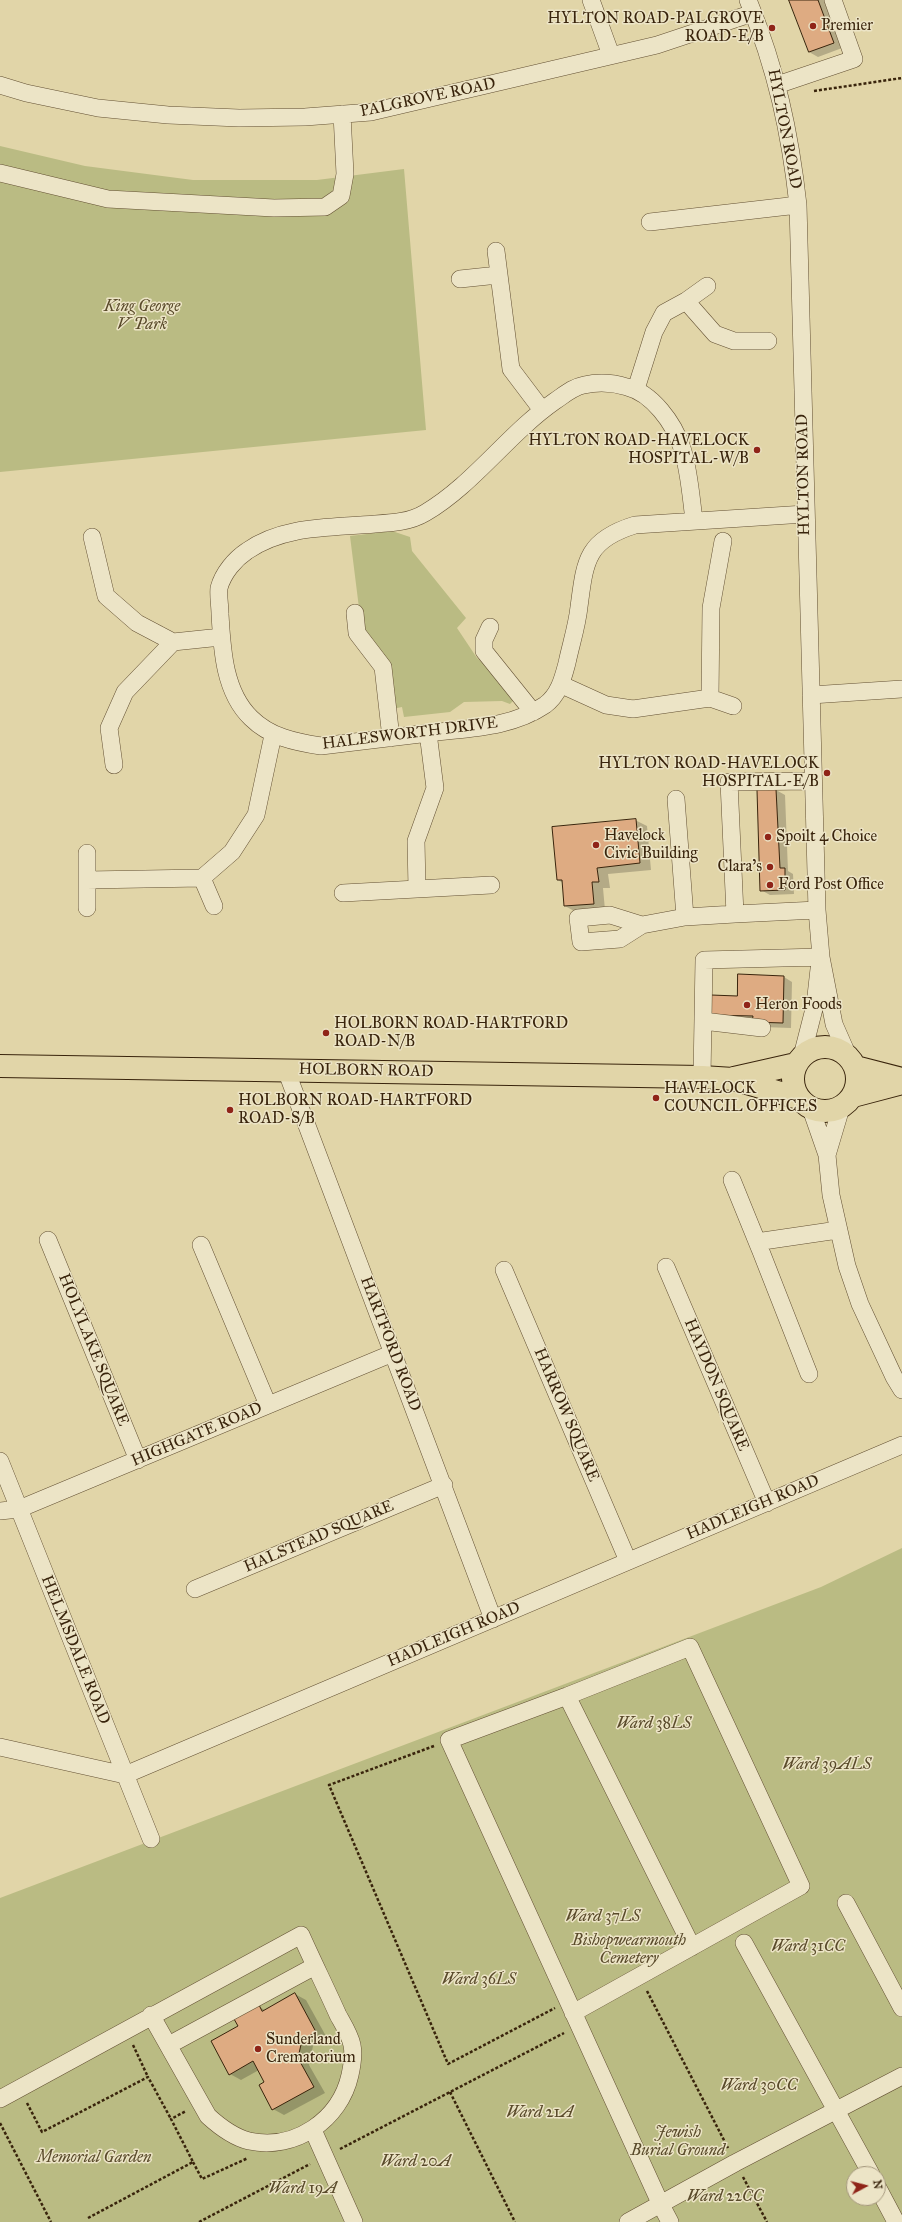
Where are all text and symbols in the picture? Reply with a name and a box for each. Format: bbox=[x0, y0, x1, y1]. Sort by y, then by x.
place label: HYLTON ROAD-PALGROVE ROAD-E/B bbox=[547, 9, 764, 47]
place label: Premier bbox=[821, 16, 873, 36]
marker: Premier bbox=[808, 21, 818, 31]
marker: HYLTON ROAD-PALGROVE ROAD-E/B bbox=[767, 23, 777, 33]
street label: HYLTON ROAD bbox=[763, 67, 805, 191]
street label: PALGROVE ROAD bbox=[358, 74, 498, 122]
park label: King George V Park bbox=[104, 297, 180, 335]
street label: HYLTON ROAD bbox=[793, 414, 815, 536]
place label: HYLTON ROAD-HAVELOCK HOSPITAL-W/B bbox=[528, 431, 749, 469]
marker: HYLTON ROAD-HAVELOCK HOSPITAL-W/B bbox=[752, 445, 762, 455]
street label: HALESWORTH DRIVE bbox=[321, 714, 499, 754]
place label: HYLTON ROAD-HAVELOCK HOSPITAL-E/B bbox=[598, 754, 819, 792]
marker: HYLTON ROAD-HAVELOCK HOSPITAL-E/B bbox=[822, 768, 832, 778]
place label: Havelock Civic Building bbox=[604, 826, 698, 864]
place label: Spoilt 4 Choice bbox=[776, 827, 877, 847]
marker: Spoilt 4 Choice bbox=[763, 832, 773, 842]
marker: Havelock Civic Building bbox=[591, 840, 601, 850]
place label: Clara's bbox=[718, 857, 762, 877]
marker: Clara's bbox=[765, 862, 775, 872]
place label: Ford Post Office bbox=[778, 875, 884, 895]
marker: Ford Post Office bbox=[765, 880, 775, 890]
place label: Heron Foods bbox=[755, 995, 842, 1015]
marker: Heron Foods bbox=[742, 1000, 752, 1010]
place label: HOLBORN ROAD-HARTFORD ROAD-N/B bbox=[334, 1014, 568, 1052]
marker: HOLBORN ROAD-HARTFORD ROAD-N/B bbox=[321, 1028, 331, 1038]
street label: HOLBORN ROAD bbox=[298, 1060, 434, 1082]
place label: HAVELOCK COUNCIL OFFICES bbox=[664, 1079, 817, 1117]
place label: HOLBORN ROAD-HARTFORD ROAD-S/B bbox=[238, 1091, 472, 1129]
marker: HAVELOCK COUNCIL OFFICES bbox=[651, 1093, 661, 1103]
marker: HOLBORN ROAD-HARTFORD ROAD-S/B bbox=[225, 1105, 235, 1115]
street label: HOLYLAKE SQUARE bbox=[54, 1271, 132, 1429]
street label: HARTFORD ROAD bbox=[355, 1274, 425, 1414]
street label: HAYDON SQUARE bbox=[679, 1316, 753, 1454]
street label: HARROW SQUARE bbox=[529, 1345, 603, 1485]
street label: HIGHGATE ROAD bbox=[129, 1399, 265, 1471]
street label: HADLEIGH ROAD bbox=[684, 1471, 822, 1545]
street label: HALSTEAD SQUARE bbox=[241, 1497, 397, 1577]
street label: HELMSDALE ROAD bbox=[36, 1573, 114, 1727]
street label: HADLEIGH ROAD bbox=[385, 1598, 523, 1672]
park label: Ward 38LS bbox=[617, 1714, 691, 1734]
park label: Ward 39ALS bbox=[783, 1755, 871, 1775]
park label: Ward 37LS bbox=[566, 1907, 640, 1927]
park label: Bishopwearmouth Cemetery bbox=[572, 1931, 686, 1969]
park label: Ward 31CC bbox=[771, 1937, 845, 1957]
park label: Ward 36LS bbox=[442, 1970, 516, 1990]
place label: Sunderland Crematorium bbox=[266, 2030, 356, 2068]
marker: Sunderland Crematorium bbox=[253, 2044, 263, 2054]
park label: Ward 30CC bbox=[721, 2076, 797, 2096]
park label: Ward 21A bbox=[506, 2103, 574, 2123]
park label: Jewish Burial Ground bbox=[631, 2123, 725, 2161]
park label: Memorial Garden bbox=[37, 2148, 151, 2168]
park label: Ward 20A bbox=[381, 2152, 451, 2172]
north arrow bbox=[846, 2166, 886, 2206]
park label: Ward 19A bbox=[269, 2179, 337, 2199]
text: N bbox=[870, 2179, 884, 2190]
park label: Ward 22CC bbox=[687, 2187, 763, 2207]

